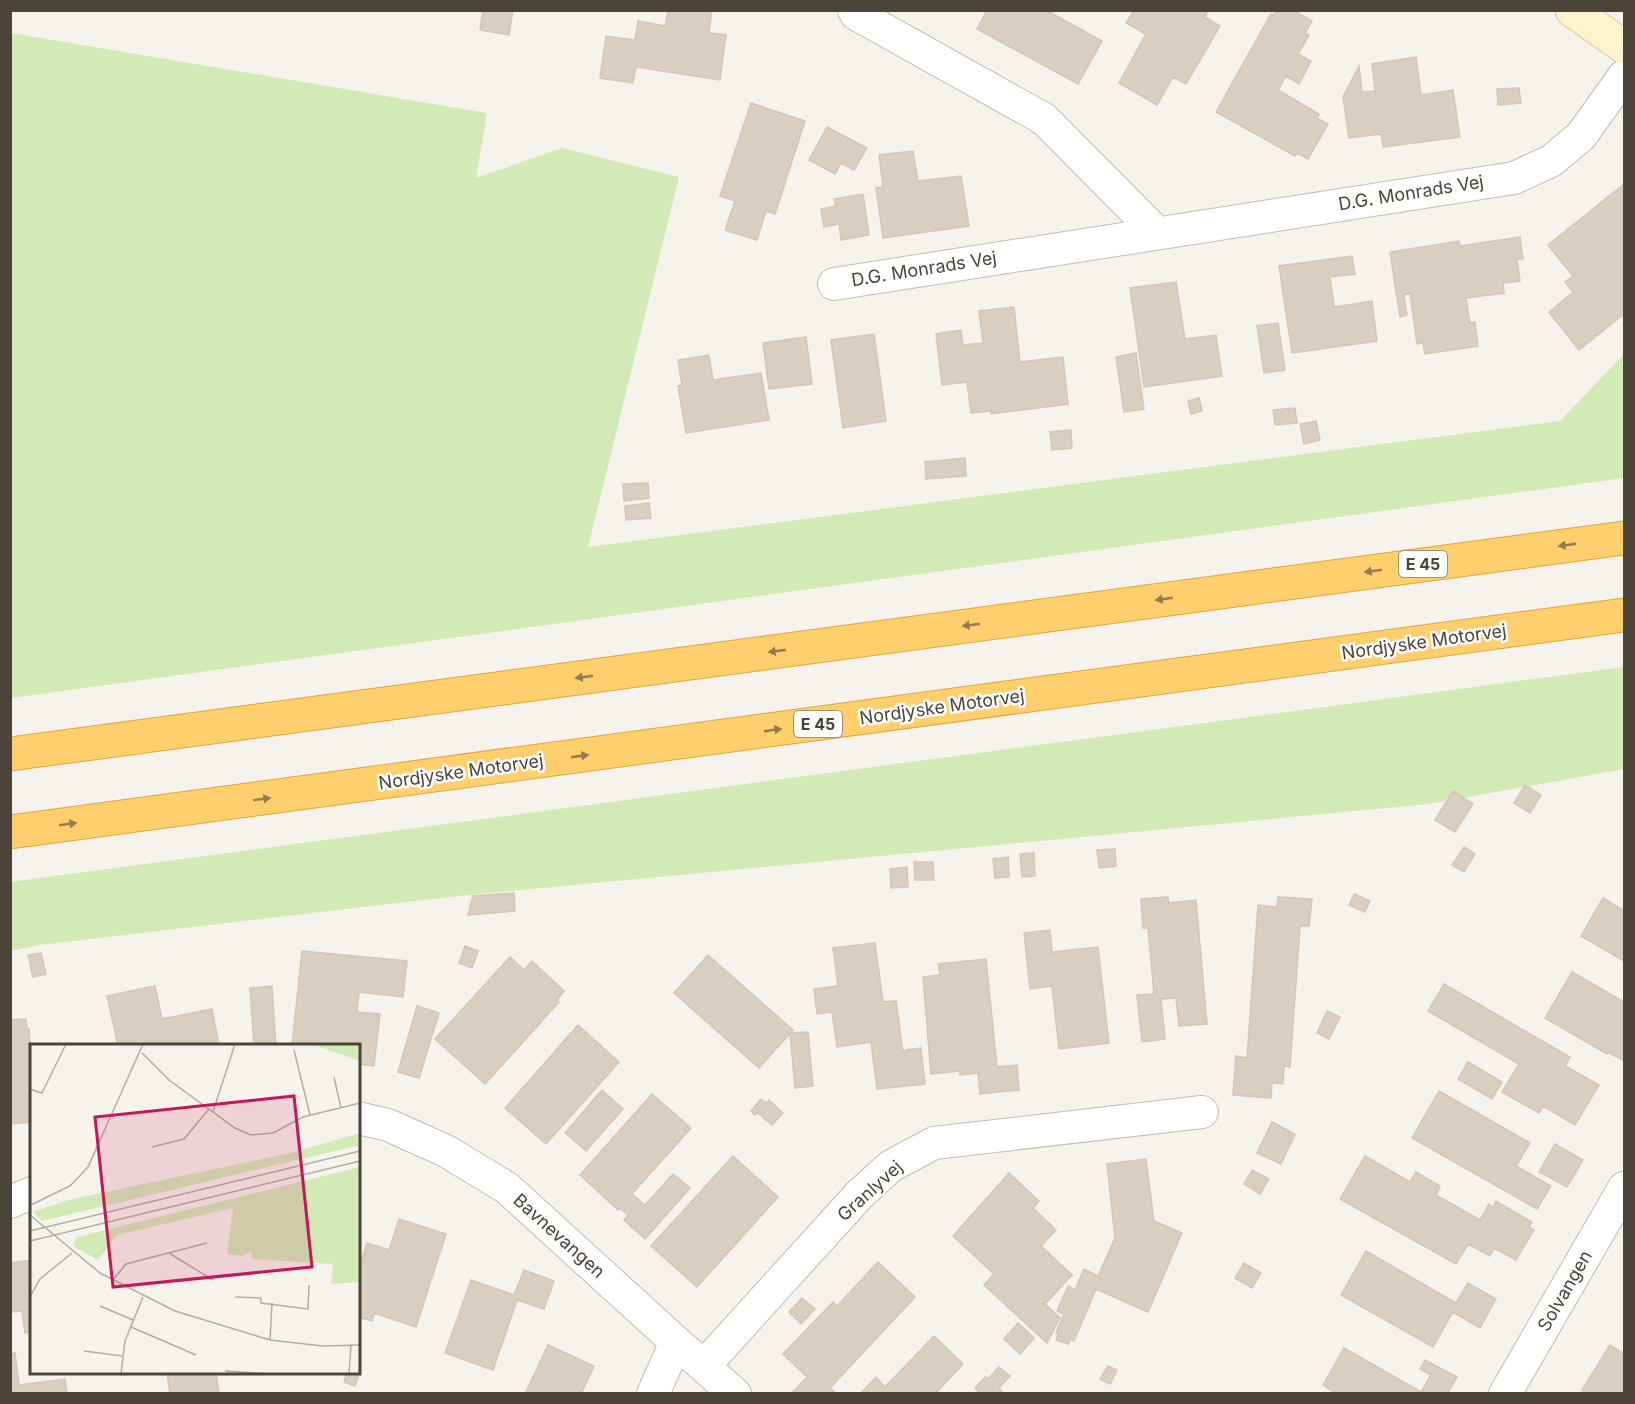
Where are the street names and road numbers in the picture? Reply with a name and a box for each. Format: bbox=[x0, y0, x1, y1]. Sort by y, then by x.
street label: D.G. Monrads Vej bbox=[1337, 171, 1485, 214]
street label: D.G. Monrads Vej bbox=[850, 247, 998, 290]
road number: E 45 bbox=[1399, 551, 1447, 577]
street label: Nordjyske Motorvej bbox=[1340, 620, 1508, 663]
street label: Nordjyske Motorvej bbox=[858, 685, 1026, 728]
road number: E 45 bbox=[794, 711, 842, 737]
street label: Nordjyske Motorvej bbox=[377, 750, 545, 793]
street label: Granlyvej bbox=[833, 1156, 906, 1225]
street label: Bavnevangen bbox=[509, 1189, 609, 1282]
street label: Solvangen bbox=[1533, 1247, 1596, 1335]

